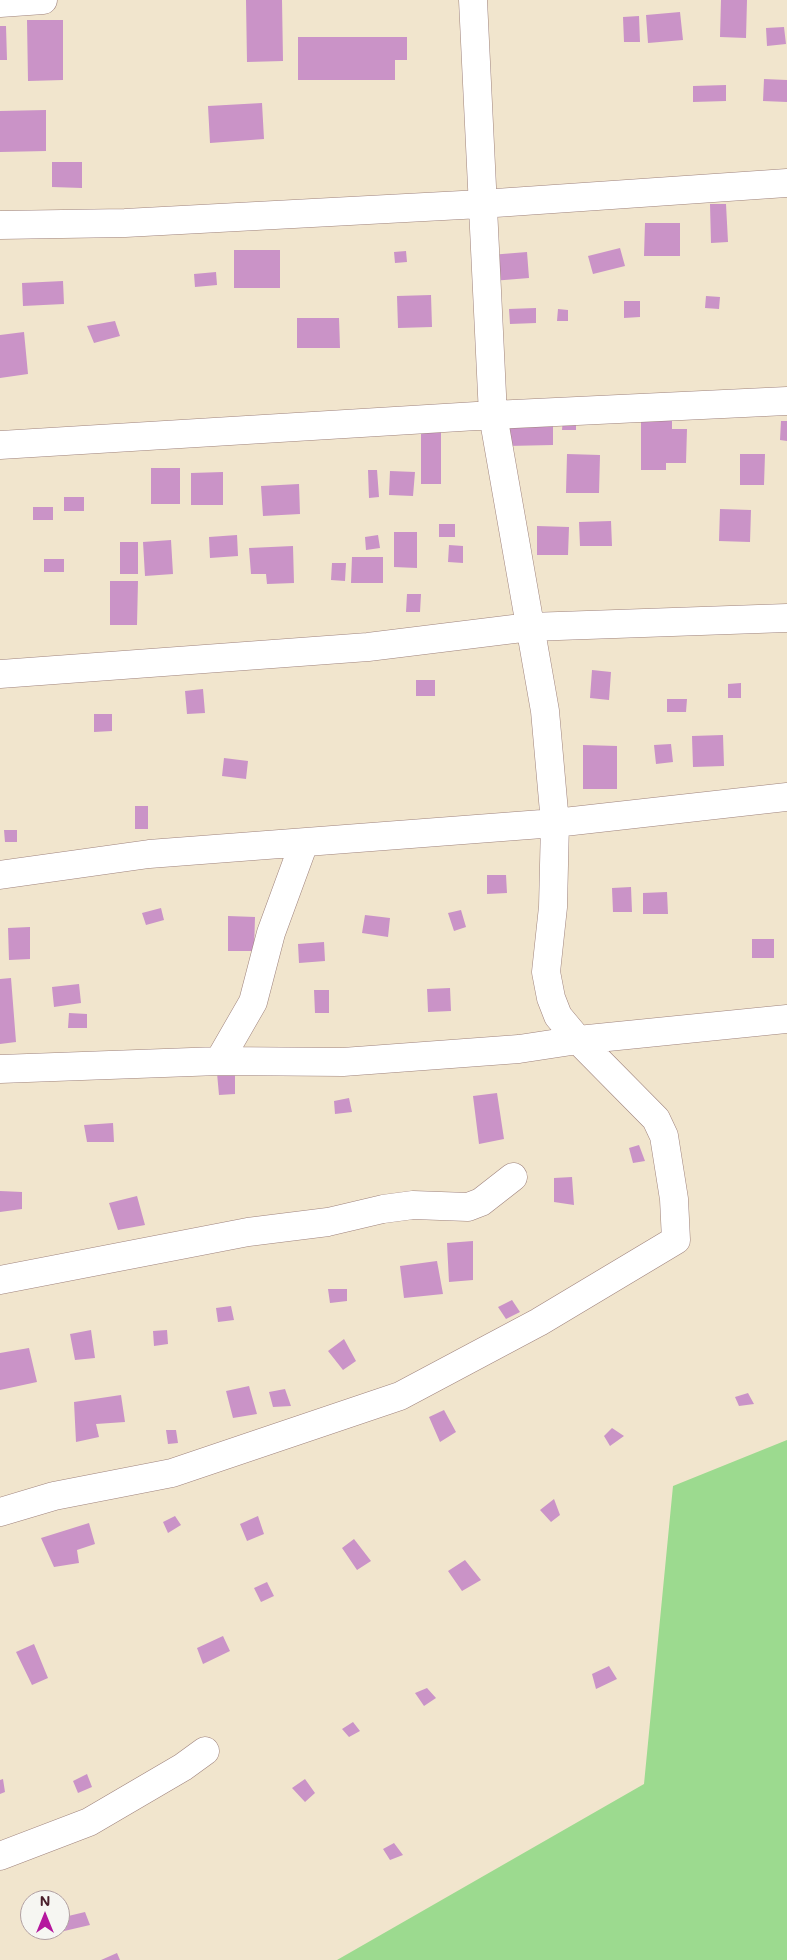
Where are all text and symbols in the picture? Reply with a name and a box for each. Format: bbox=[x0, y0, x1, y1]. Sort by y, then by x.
north arrow bbox=[20, 1890, 70, 1940]
text: N bbox=[40, 1891, 50, 1910]

